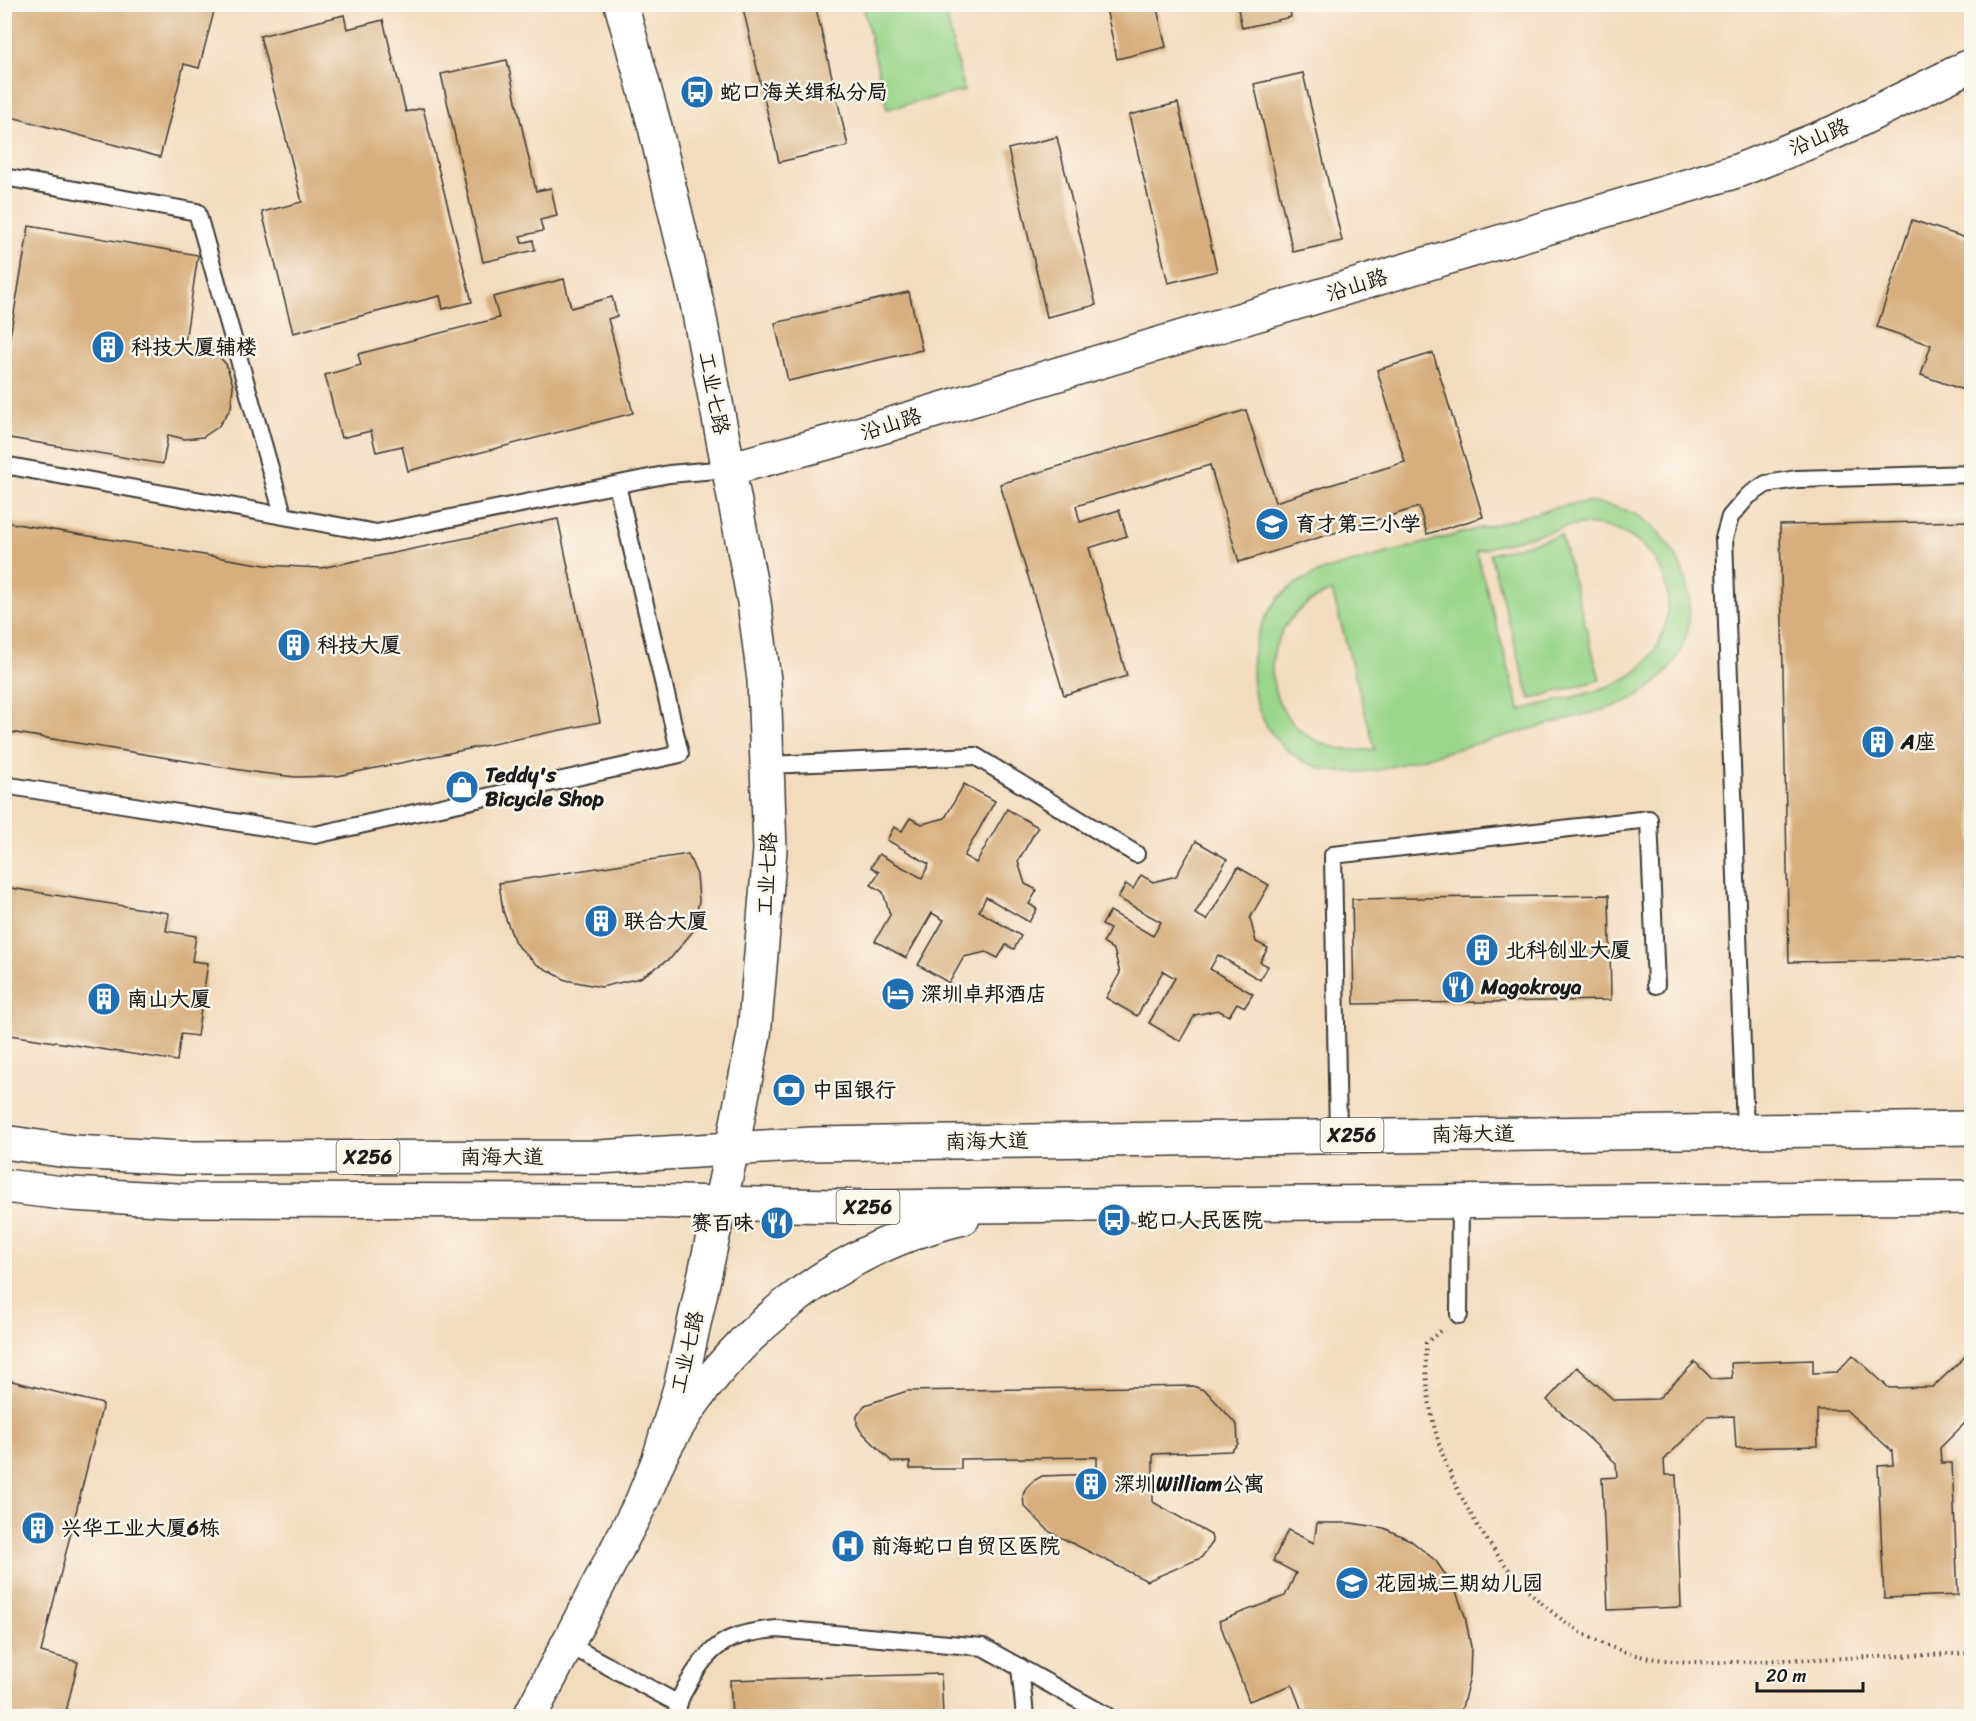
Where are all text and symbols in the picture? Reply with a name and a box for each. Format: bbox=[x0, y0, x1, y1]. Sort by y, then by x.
place label: 蛇口海关缉私分局 bbox=[720, 73, 888, 111]
bus stop icon: 蛇口海关缉私分局 bbox=[679, 74, 715, 110]
street label: 沿山路 bbox=[1783, 107, 1855, 167]
street label: 沿山路 bbox=[1321, 258, 1393, 312]
place label: 科技大厦辅楼 bbox=[131, 328, 257, 366]
building icon: 科技大厦辅楼 bbox=[90, 329, 126, 365]
street label: 工业七路 bbox=[687, 348, 741, 438]
street label: 沿山路 bbox=[855, 397, 927, 451]
place label: 育才第三小学 bbox=[1295, 505, 1421, 543]
school or university icon: 育才第三小学 bbox=[1254, 506, 1290, 542]
place label: 科技大厦 bbox=[317, 626, 401, 664]
building icon: 科技大厦 bbox=[276, 627, 312, 663]
place label: A座 bbox=[1900, 723, 1936, 761]
building icon: A座 bbox=[1860, 724, 1896, 760]
place label: Teddy's Bicycle Shop bbox=[485, 756, 604, 818]
shop icon: Teddy's Bicycle Shop bbox=[444, 769, 480, 805]
street label: 工业七路 bbox=[746, 831, 788, 917]
place label: 联合大厦 bbox=[624, 902, 708, 940]
building icon: 联合大厦 bbox=[583, 903, 619, 939]
place label: 北科创业大厦 bbox=[1505, 931, 1631, 969]
building icon: 北科创业大厦 bbox=[1464, 932, 1500, 968]
place label: Magokroya bbox=[1480, 968, 1582, 1006]
restaurant icon: Magokroya bbox=[1440, 969, 1476, 1005]
place label: 深圳卓邦酒店 bbox=[921, 975, 1047, 1013]
hotel icon: 深圳卓邦酒店 bbox=[880, 976, 916, 1012]
place label: 南山大厦 bbox=[127, 980, 211, 1018]
building icon: 南山大厦 bbox=[86, 981, 122, 1017]
place label: 中国银行 bbox=[812, 1071, 896, 1109]
bank icon: 中国银行 bbox=[771, 1072, 807, 1108]
street label: 南海大道 bbox=[1431, 1114, 1515, 1154]
road number: X256 bbox=[1320, 1118, 1384, 1152]
street label: 南海大道 bbox=[945, 1121, 1029, 1161]
street label: 南海大道 bbox=[460, 1138, 544, 1176]
road number: X256 bbox=[336, 1140, 400, 1174]
road number: X256 bbox=[836, 1190, 900, 1224]
place label: 蛇口人民医院 bbox=[1137, 1201, 1263, 1239]
bus stop icon: 蛇口人民医院 bbox=[1096, 1202, 1132, 1238]
place label: 赛百味 bbox=[691, 1204, 754, 1242]
restaurant icon: 赛百味 bbox=[759, 1205, 795, 1241]
street label: 工业七路 bbox=[659, 1307, 715, 1397]
place label: 深圳William公寓 bbox=[1114, 1465, 1264, 1503]
building icon: 深圳William公寓 bbox=[1073, 1466, 1109, 1502]
place label: 兴华工业大厦6栋 bbox=[61, 1509, 220, 1547]
building icon: 兴华工业大厦6栋 bbox=[20, 1510, 56, 1546]
place label: 前海蛇口自贸区医院 bbox=[871, 1527, 1060, 1565]
hospital icon: 前海蛇口自贸区医院 bbox=[830, 1528, 866, 1564]
place label: 花园城三期幼儿园 bbox=[1375, 1564, 1543, 1602]
school or university icon: 花园城三期幼儿园 bbox=[1334, 1565, 1370, 1601]
scale bar bbox=[1757, 1655, 1864, 1693]
text: 20 m bbox=[1766, 1660, 1806, 1692]

